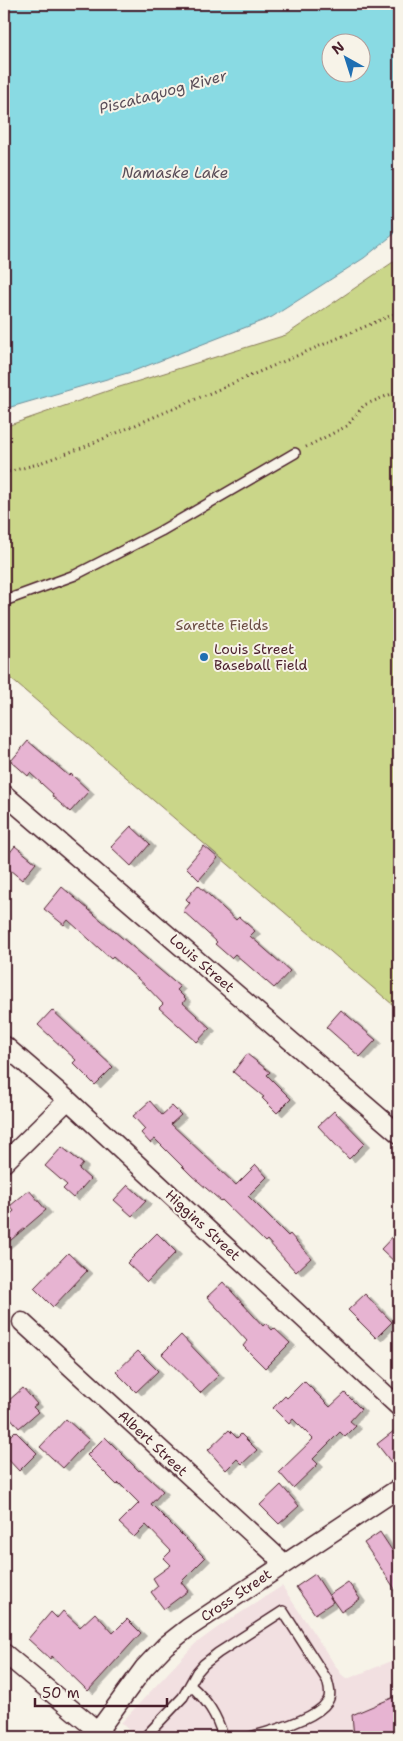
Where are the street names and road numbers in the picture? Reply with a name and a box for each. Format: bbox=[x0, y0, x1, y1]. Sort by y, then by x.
street label: Louis Street bbox=[166, 930, 238, 996]
street label: Higgins Street bbox=[162, 1186, 244, 1264]
street label: Albert Street bbox=[114, 1406, 192, 1480]
street label: Cross Street bbox=[197, 1565, 275, 1625]

